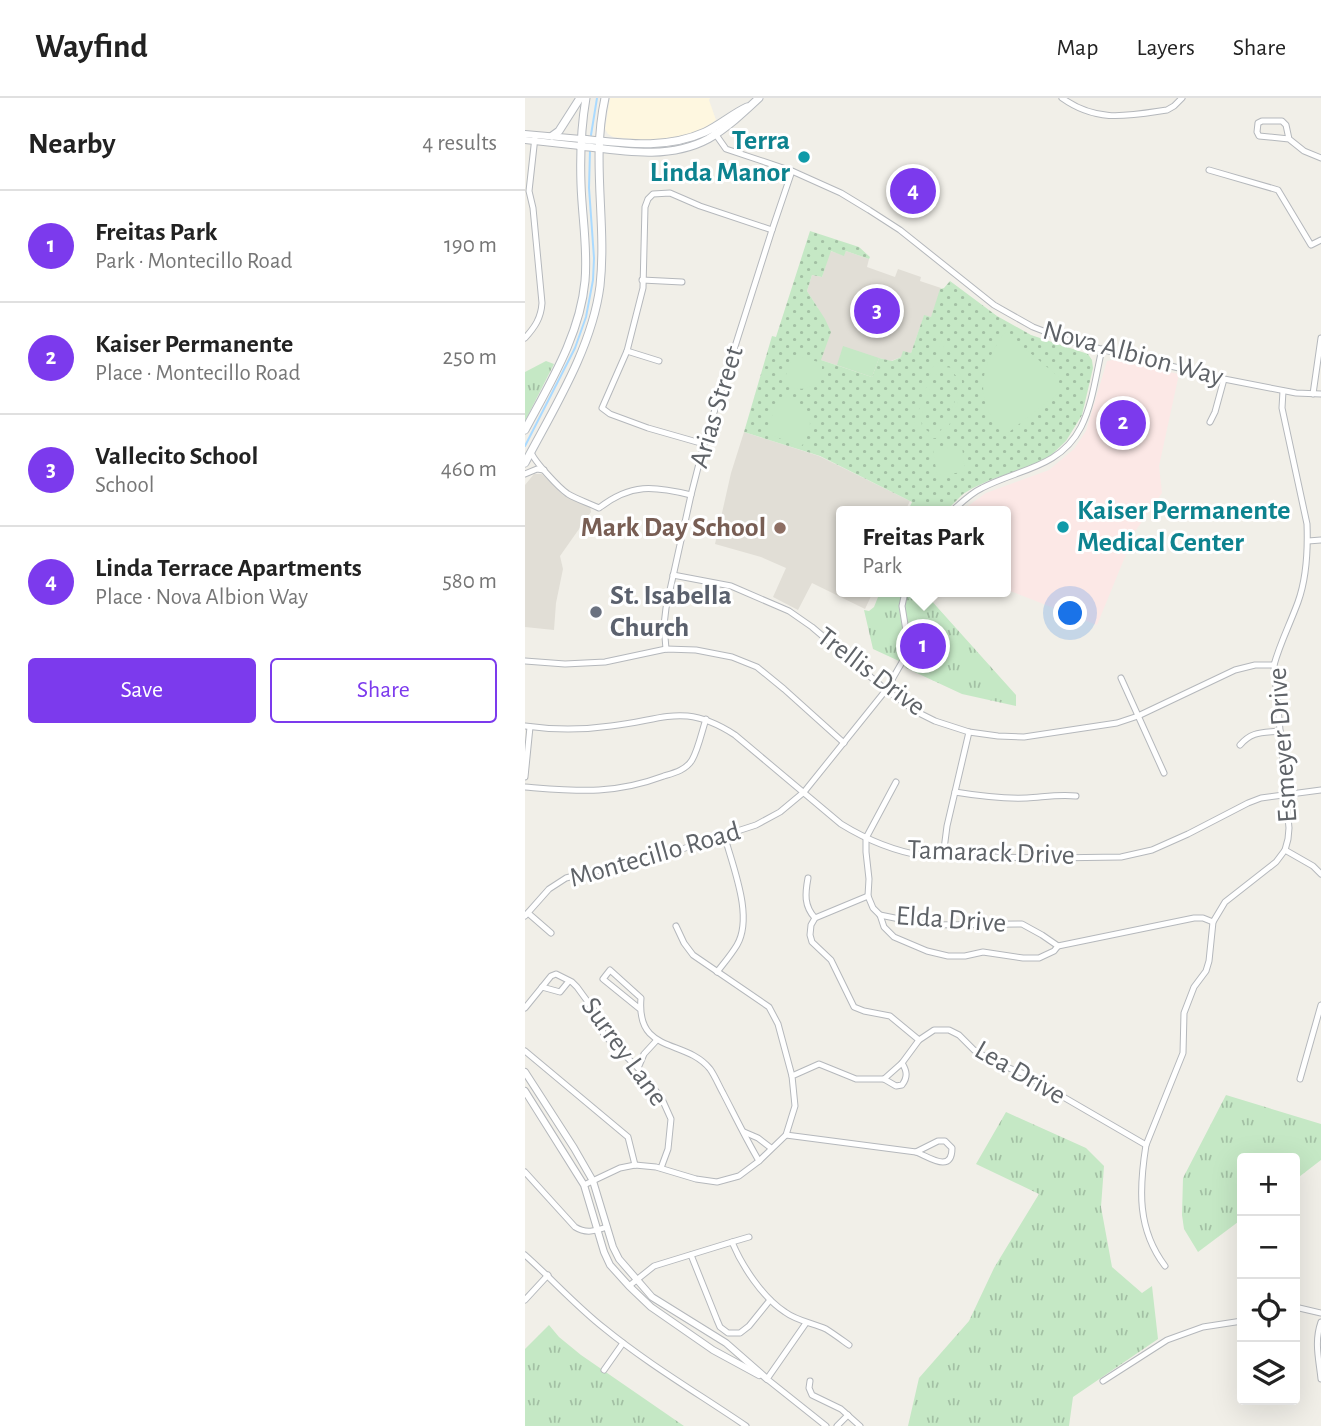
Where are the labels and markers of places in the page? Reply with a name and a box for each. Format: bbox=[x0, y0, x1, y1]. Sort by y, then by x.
place label: Terra Linda Manor bbox=[650, 127, 790, 187]
marker: Terra Linda Manor bbox=[796, 149, 812, 165]
pin: 4 bbox=[890, 165, 936, 217]
pin: 3 bbox=[854, 285, 900, 337]
pin: 2 bbox=[1100, 397, 1146, 449]
place label: Kaiser Permanente Medical Center bbox=[1077, 497, 1291, 557]
place label: Mark Day School bbox=[581, 514, 766, 542]
marker: Kaiser Permanente Medical Center bbox=[1055, 519, 1071, 535]
marker: Mark Day School bbox=[772, 520, 788, 536]
place label: St. Isabella Church bbox=[610, 582, 732, 642]
marker: St. Isabella Church bbox=[588, 604, 604, 620]
pin: 1 bbox=[900, 620, 946, 672]

